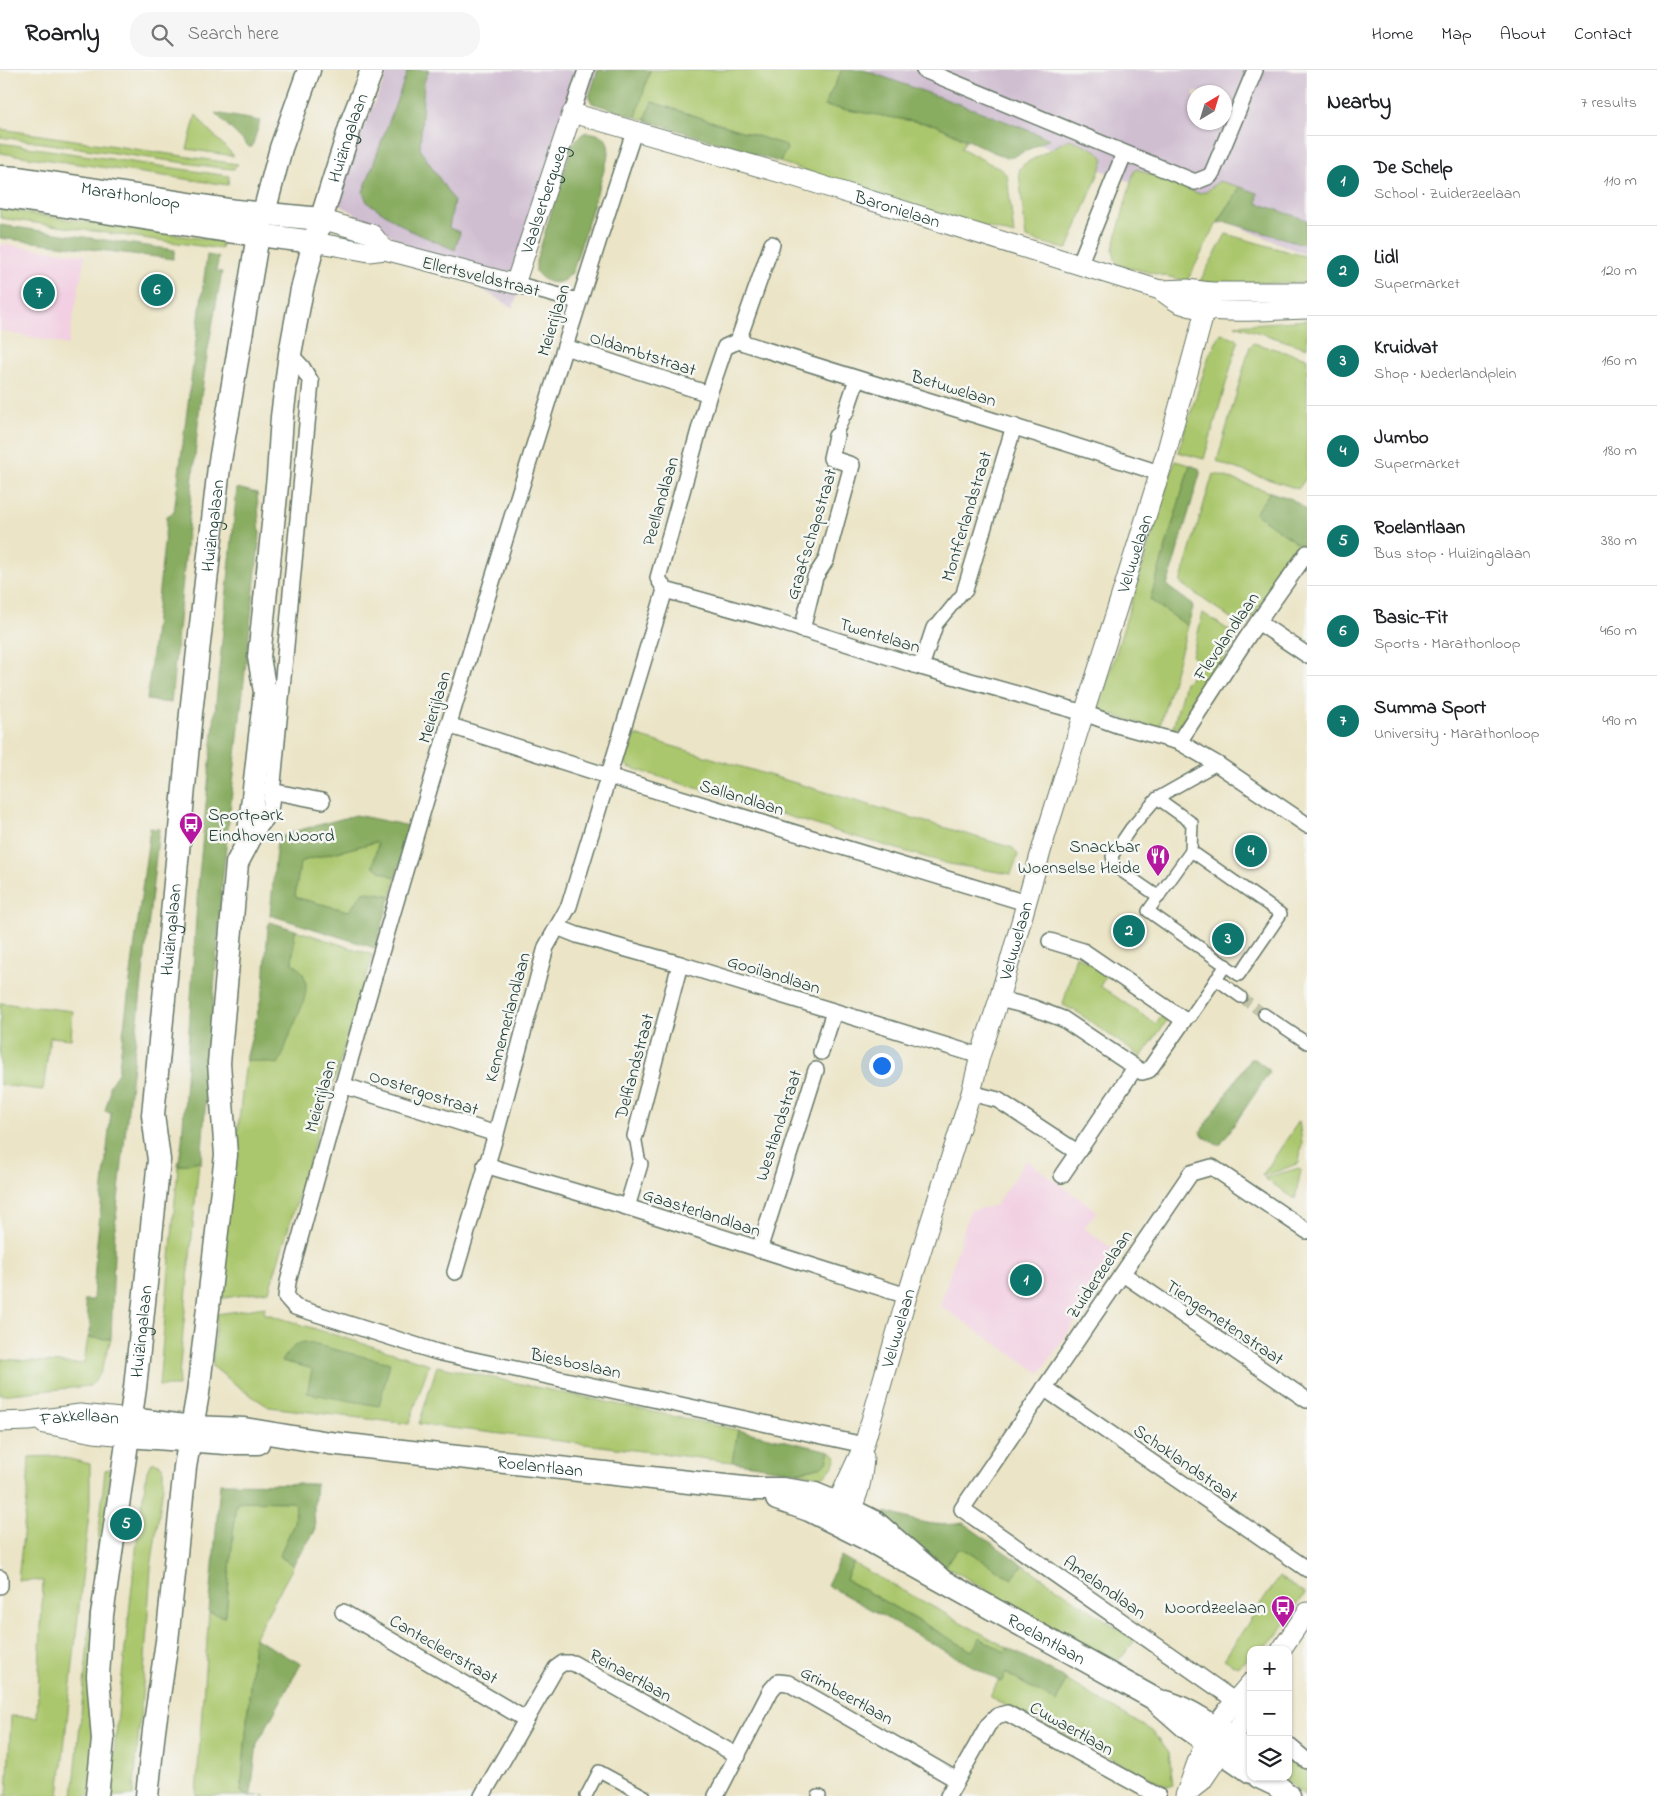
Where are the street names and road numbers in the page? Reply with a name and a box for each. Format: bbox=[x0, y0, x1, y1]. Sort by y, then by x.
street label: Huizingalaan bbox=[322, 90, 377, 186]
street label: Vaalserbergweg bbox=[515, 142, 576, 258]
street label: Marathonloop bbox=[79, 177, 182, 217]
street label: Baronielaan bbox=[850, 185, 943, 236]
street label: Ellertsveldstraat bbox=[419, 251, 542, 305]
street label: Meierijlaan bbox=[532, 281, 578, 360]
street label: Oldambtstraat bbox=[586, 325, 699, 384]
street label: Betuwelaan bbox=[907, 364, 999, 415]
street label: Montferlandstraat bbox=[936, 448, 1000, 585]
street label: Peellandlaan bbox=[637, 454, 687, 549]
street label: Graafschapstraat bbox=[781, 466, 845, 603]
street label: Huizingalaan bbox=[196, 478, 232, 574]
street label: Veluwelaan bbox=[1111, 511, 1161, 597]
street label: Flevolandlaan bbox=[1188, 588, 1267, 687]
street label: Twentelaan bbox=[836, 612, 923, 662]
street label: Meierijlaan bbox=[413, 668, 459, 747]
street label: Sallandlaan bbox=[696, 774, 787, 824]
street label: Huizingalaan bbox=[155, 882, 190, 977]
street label: Veluwelaan bbox=[994, 898, 1041, 985]
street label: Gooilandlaan bbox=[724, 949, 823, 1002]
street label: Kennemerlandlaan bbox=[479, 950, 539, 1085]
street label: Delflandstraat bbox=[609, 1011, 663, 1123]
street label: Meierijlaan bbox=[299, 1057, 345, 1136]
street label: Oostergostraat bbox=[365, 1064, 482, 1125]
street label: Westlandstraat bbox=[750, 1067, 810, 1184]
street label: Gaasterlandlaan bbox=[639, 1183, 764, 1245]
street label: Zuiderzeelaan bbox=[1061, 1225, 1140, 1325]
street label: Tiengemetenstraat bbox=[1159, 1274, 1288, 1374]
street label: Huizingalaan bbox=[125, 1284, 161, 1379]
street label: Veluwelaan bbox=[876, 1285, 924, 1372]
street label: Biesboslaan bbox=[527, 1342, 623, 1387]
street label: Fakkellaan bbox=[38, 1403, 120, 1434]
street label: Schoklandstraat bbox=[1127, 1419, 1243, 1511]
street label: Roelantlaan bbox=[495, 1450, 584, 1485]
street label: Amelandlaan bbox=[1057, 1550, 1151, 1627]
street label: Roelantlaan bbox=[1001, 1608, 1090, 1673]
street label: Cantecleerstraat bbox=[384, 1609, 502, 1692]
street label: Reinaertlaan bbox=[584, 1643, 676, 1710]
street label: Grimbeertlaan bbox=[795, 1660, 897, 1733]
street label: Cuwaertlaan bbox=[1024, 1696, 1118, 1764]

